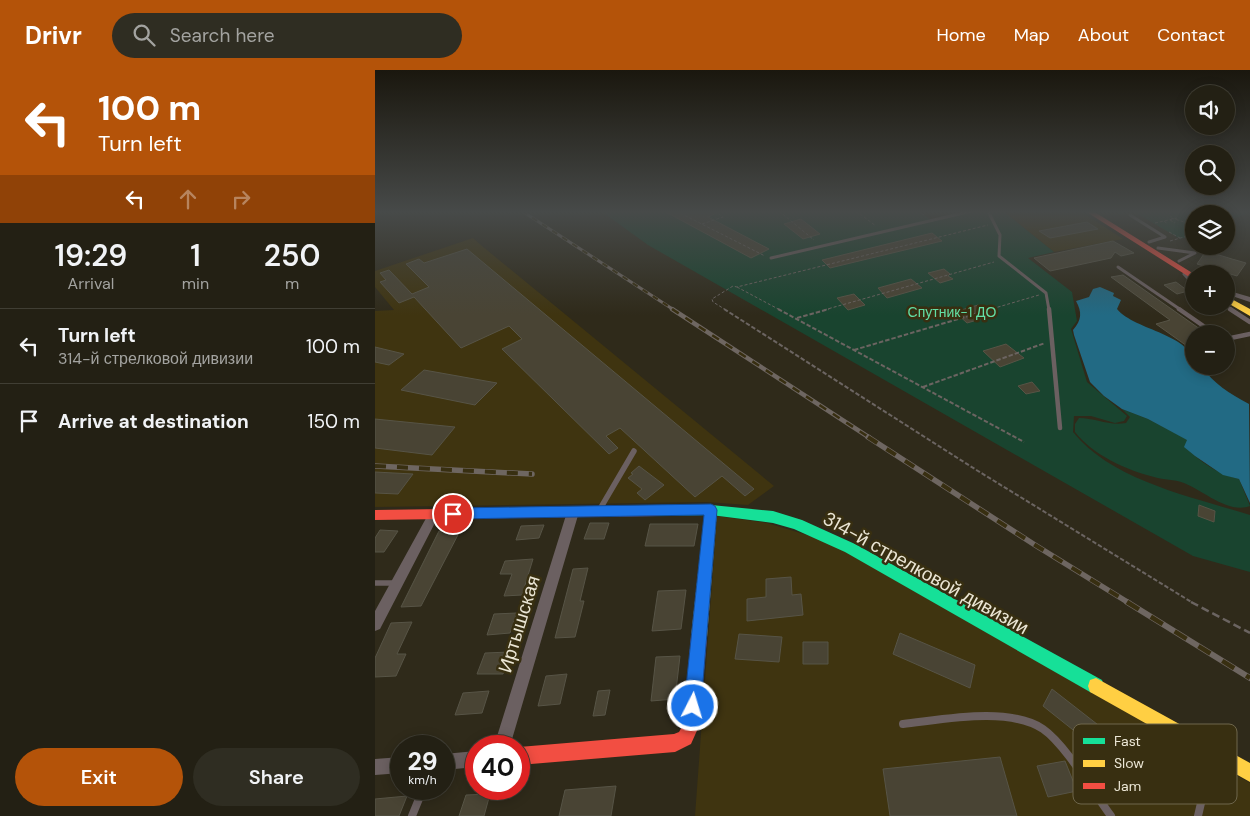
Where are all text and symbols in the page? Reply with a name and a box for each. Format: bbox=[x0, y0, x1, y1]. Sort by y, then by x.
search box bbox=[112, 13, 462, 58]
text: Drivr bbox=[25, 20, 82, 51]
icon: search bbox=[130, 21, 158, 49]
text: Search here bbox=[170, 23, 275, 48]
text: Home bbox=[936, 23, 986, 47]
text: Map bbox=[1014, 23, 1050, 47]
text: About bbox=[1078, 23, 1129, 47]
text: Contact bbox=[1157, 23, 1225, 47]
text: 100 m bbox=[98, 85, 201, 131]
map controls bbox=[1185, 85, 1235, 375]
button: sound bbox=[1185, 85, 1235, 135]
icon: left bbox=[15, 90, 80, 155]
text: Turn left bbox=[98, 129, 182, 158]
button: search bbox=[1185, 145, 1235, 195]
icon: left bbox=[121, 185, 149, 213]
icon: ahead bbox=[174, 185, 202, 213]
icon: right bbox=[227, 185, 255, 213]
button: layers bbox=[1185, 205, 1235, 255]
text: 19:29 bbox=[55, 236, 127, 275]
text: 1 bbox=[190, 236, 201, 275]
text: 250 bbox=[264, 236, 320, 275]
button: + bbox=[1185, 265, 1235, 315]
text: Arrival bbox=[68, 273, 114, 294]
text: min bbox=[182, 273, 209, 294]
text: m bbox=[285, 273, 299, 294]
park label: Спутник-1 ДО bbox=[908, 303, 997, 321]
text: Turn left bbox=[58, 323, 136, 348]
button: − bbox=[1185, 325, 1235, 375]
icon: left bbox=[15, 332, 43, 360]
text: 100 m bbox=[306, 334, 360, 359]
text: 314-й стрелковой дивизии bbox=[58, 348, 253, 369]
icon: arrive bbox=[15, 407, 43, 435]
text: Arrive at destination bbox=[58, 409, 249, 434]
text: 150 m bbox=[308, 409, 360, 434]
pin bbox=[432, 493, 474, 535]
icon: arrive bbox=[439, 500, 467, 528]
street label: 314-й стрелковой дивизии bbox=[819, 506, 1033, 640]
street label: Иртышская bbox=[492, 572, 546, 676]
position arrow bbox=[666, 679, 718, 731]
legend bbox=[1073, 724, 1237, 804]
text: Fast bbox=[1114, 732, 1141, 750]
speed limit sign: 40 bbox=[465, 735, 530, 800]
text: 29 bbox=[407, 745, 438, 778]
button: Exit bbox=[15, 748, 183, 806]
button: Share bbox=[193, 748, 360, 806]
text: Slow bbox=[1114, 754, 1144, 772]
text: km/h bbox=[408, 772, 437, 788]
text: Jam bbox=[1114, 777, 1141, 795]

